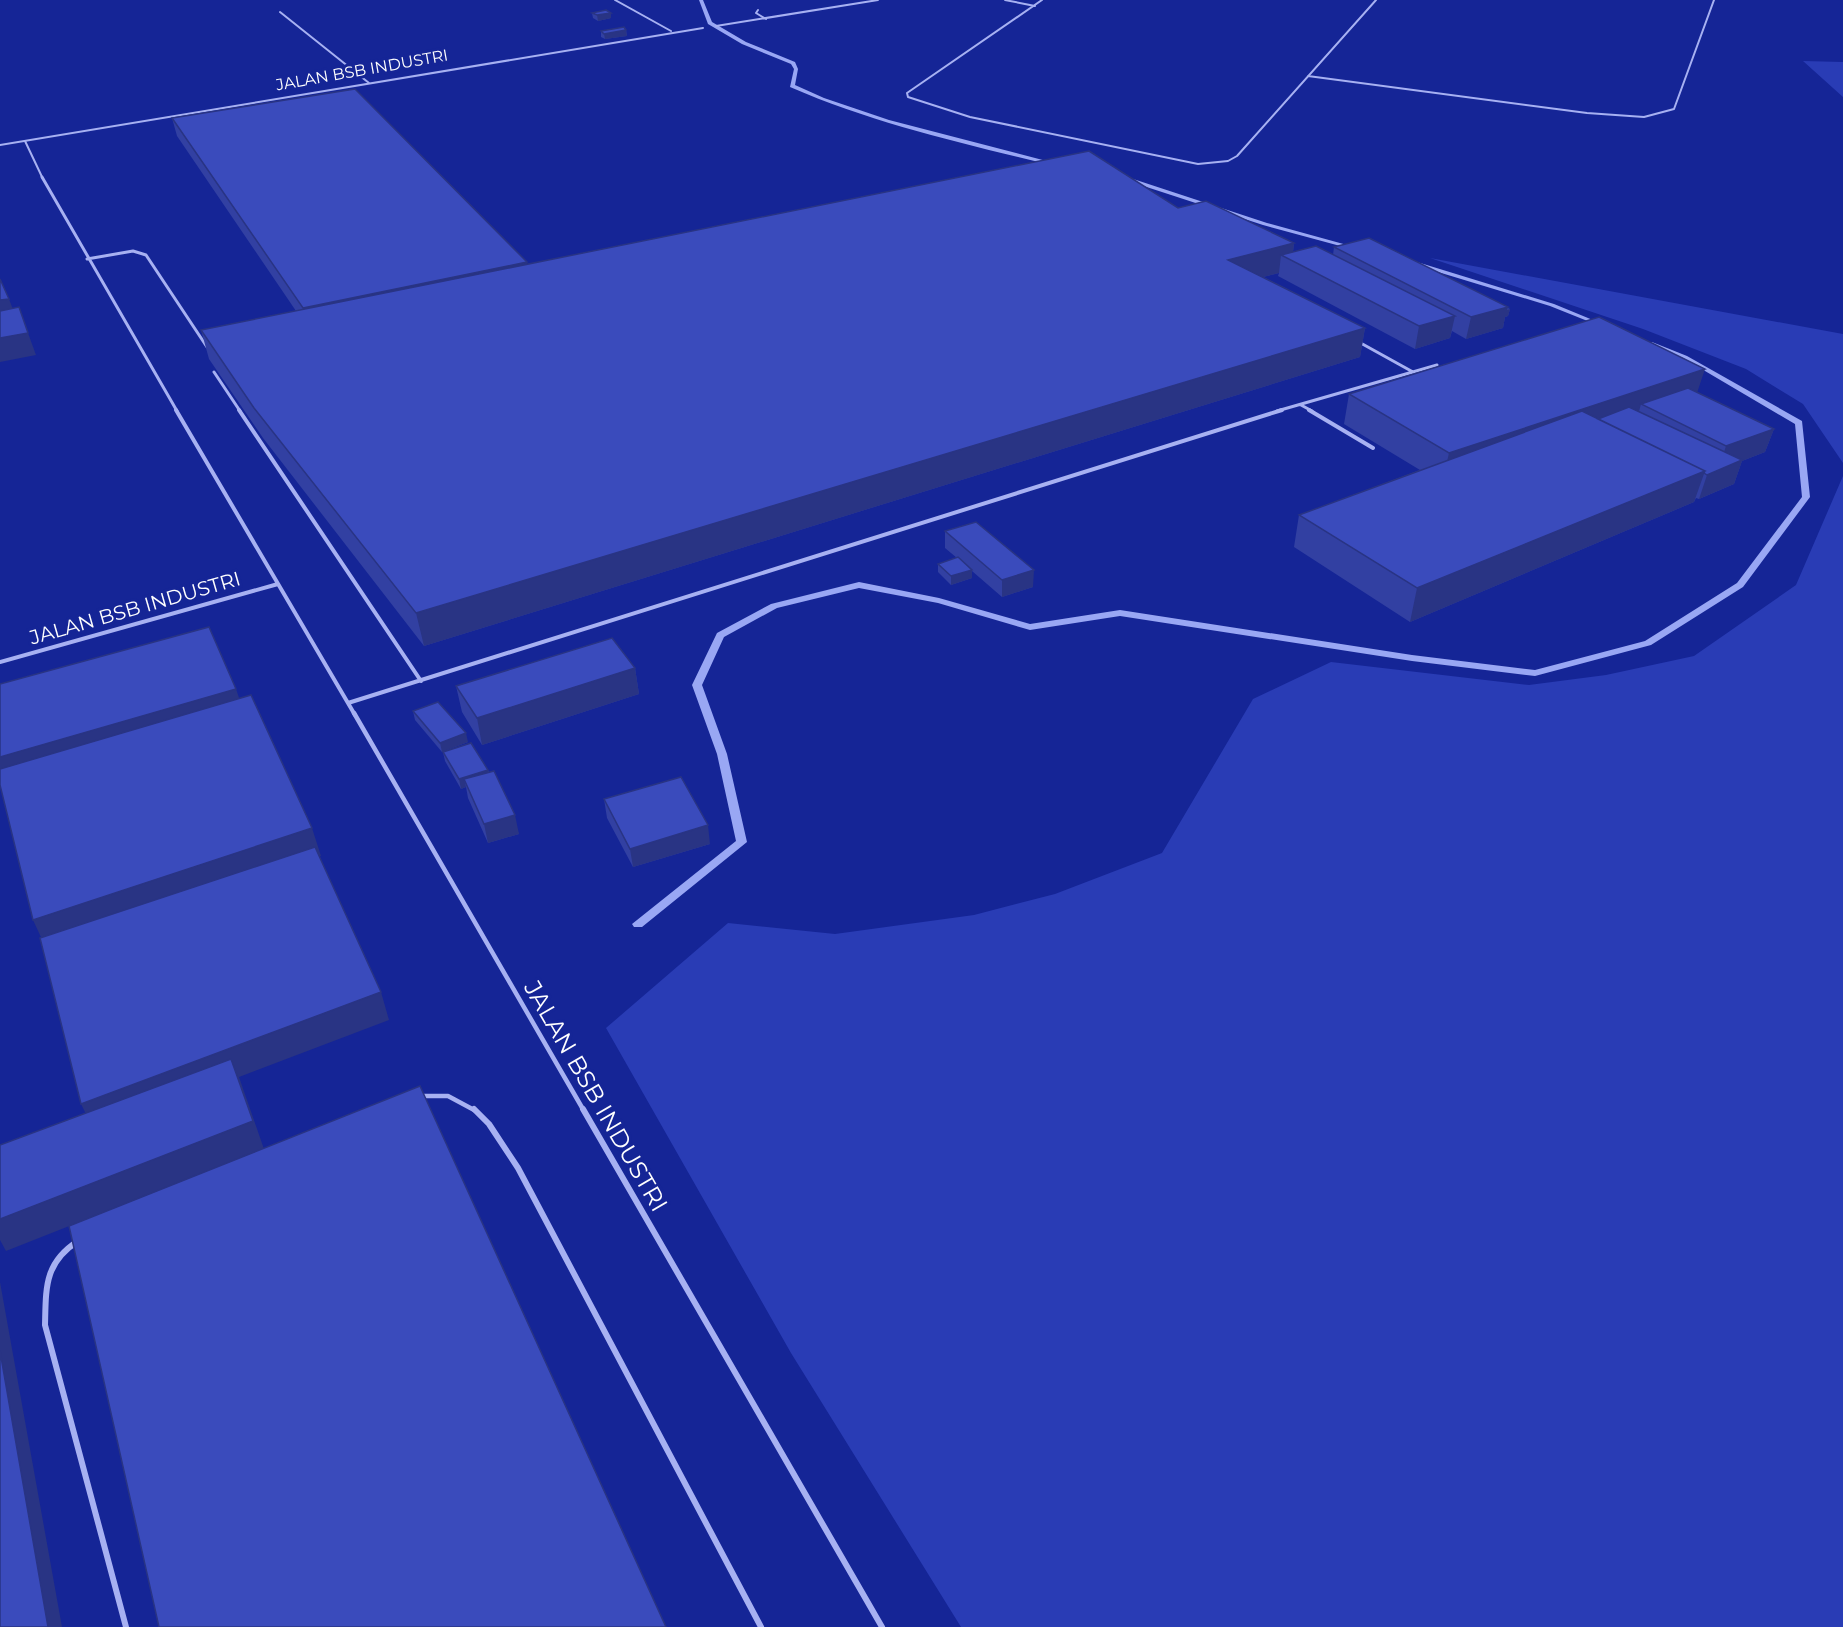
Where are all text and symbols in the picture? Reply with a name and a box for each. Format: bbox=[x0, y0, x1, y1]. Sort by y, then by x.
street label: JALAN BSB INDUSTRI bbox=[273, 45, 450, 95]
street label: JALAN BSB INDUSTRI bbox=[26, 566, 243, 650]
street label: JALAN BSB INDUSTRI bbox=[518, 975, 674, 1217]

